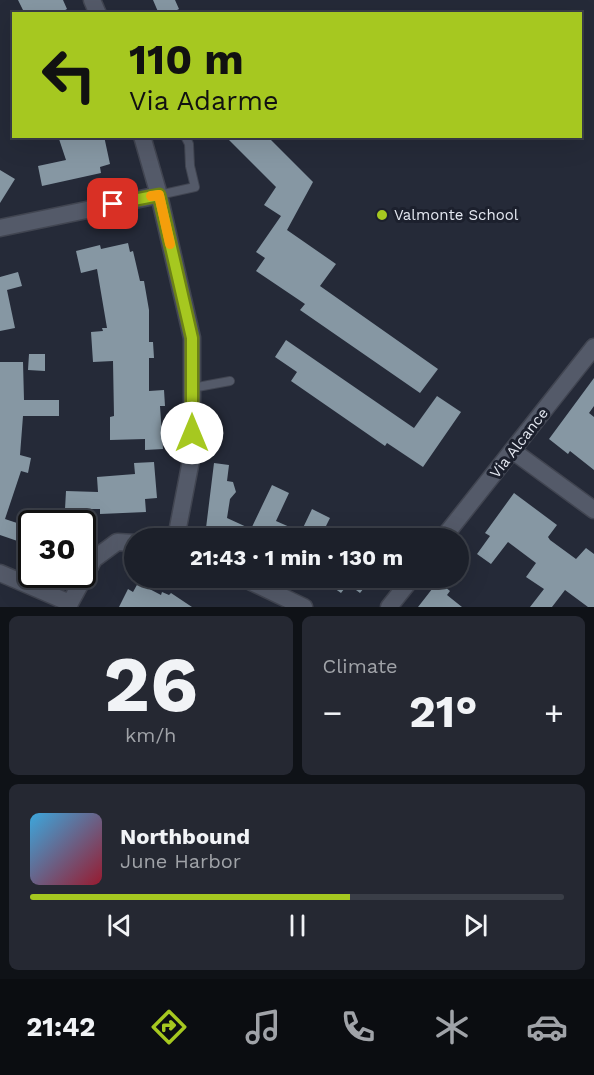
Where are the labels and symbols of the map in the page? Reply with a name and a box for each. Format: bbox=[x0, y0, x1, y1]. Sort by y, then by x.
pin bbox=[87, 178, 138, 229]
place label: Valmonte School bbox=[394, 206, 519, 224]
marker: Valmonte School bbox=[375, 208, 389, 222]
position arrow bbox=[160, 401, 224, 465]
street label: Via Alcance bbox=[486, 404, 552, 482]
speed limit sign: 30 bbox=[18, 510, 96, 588]

